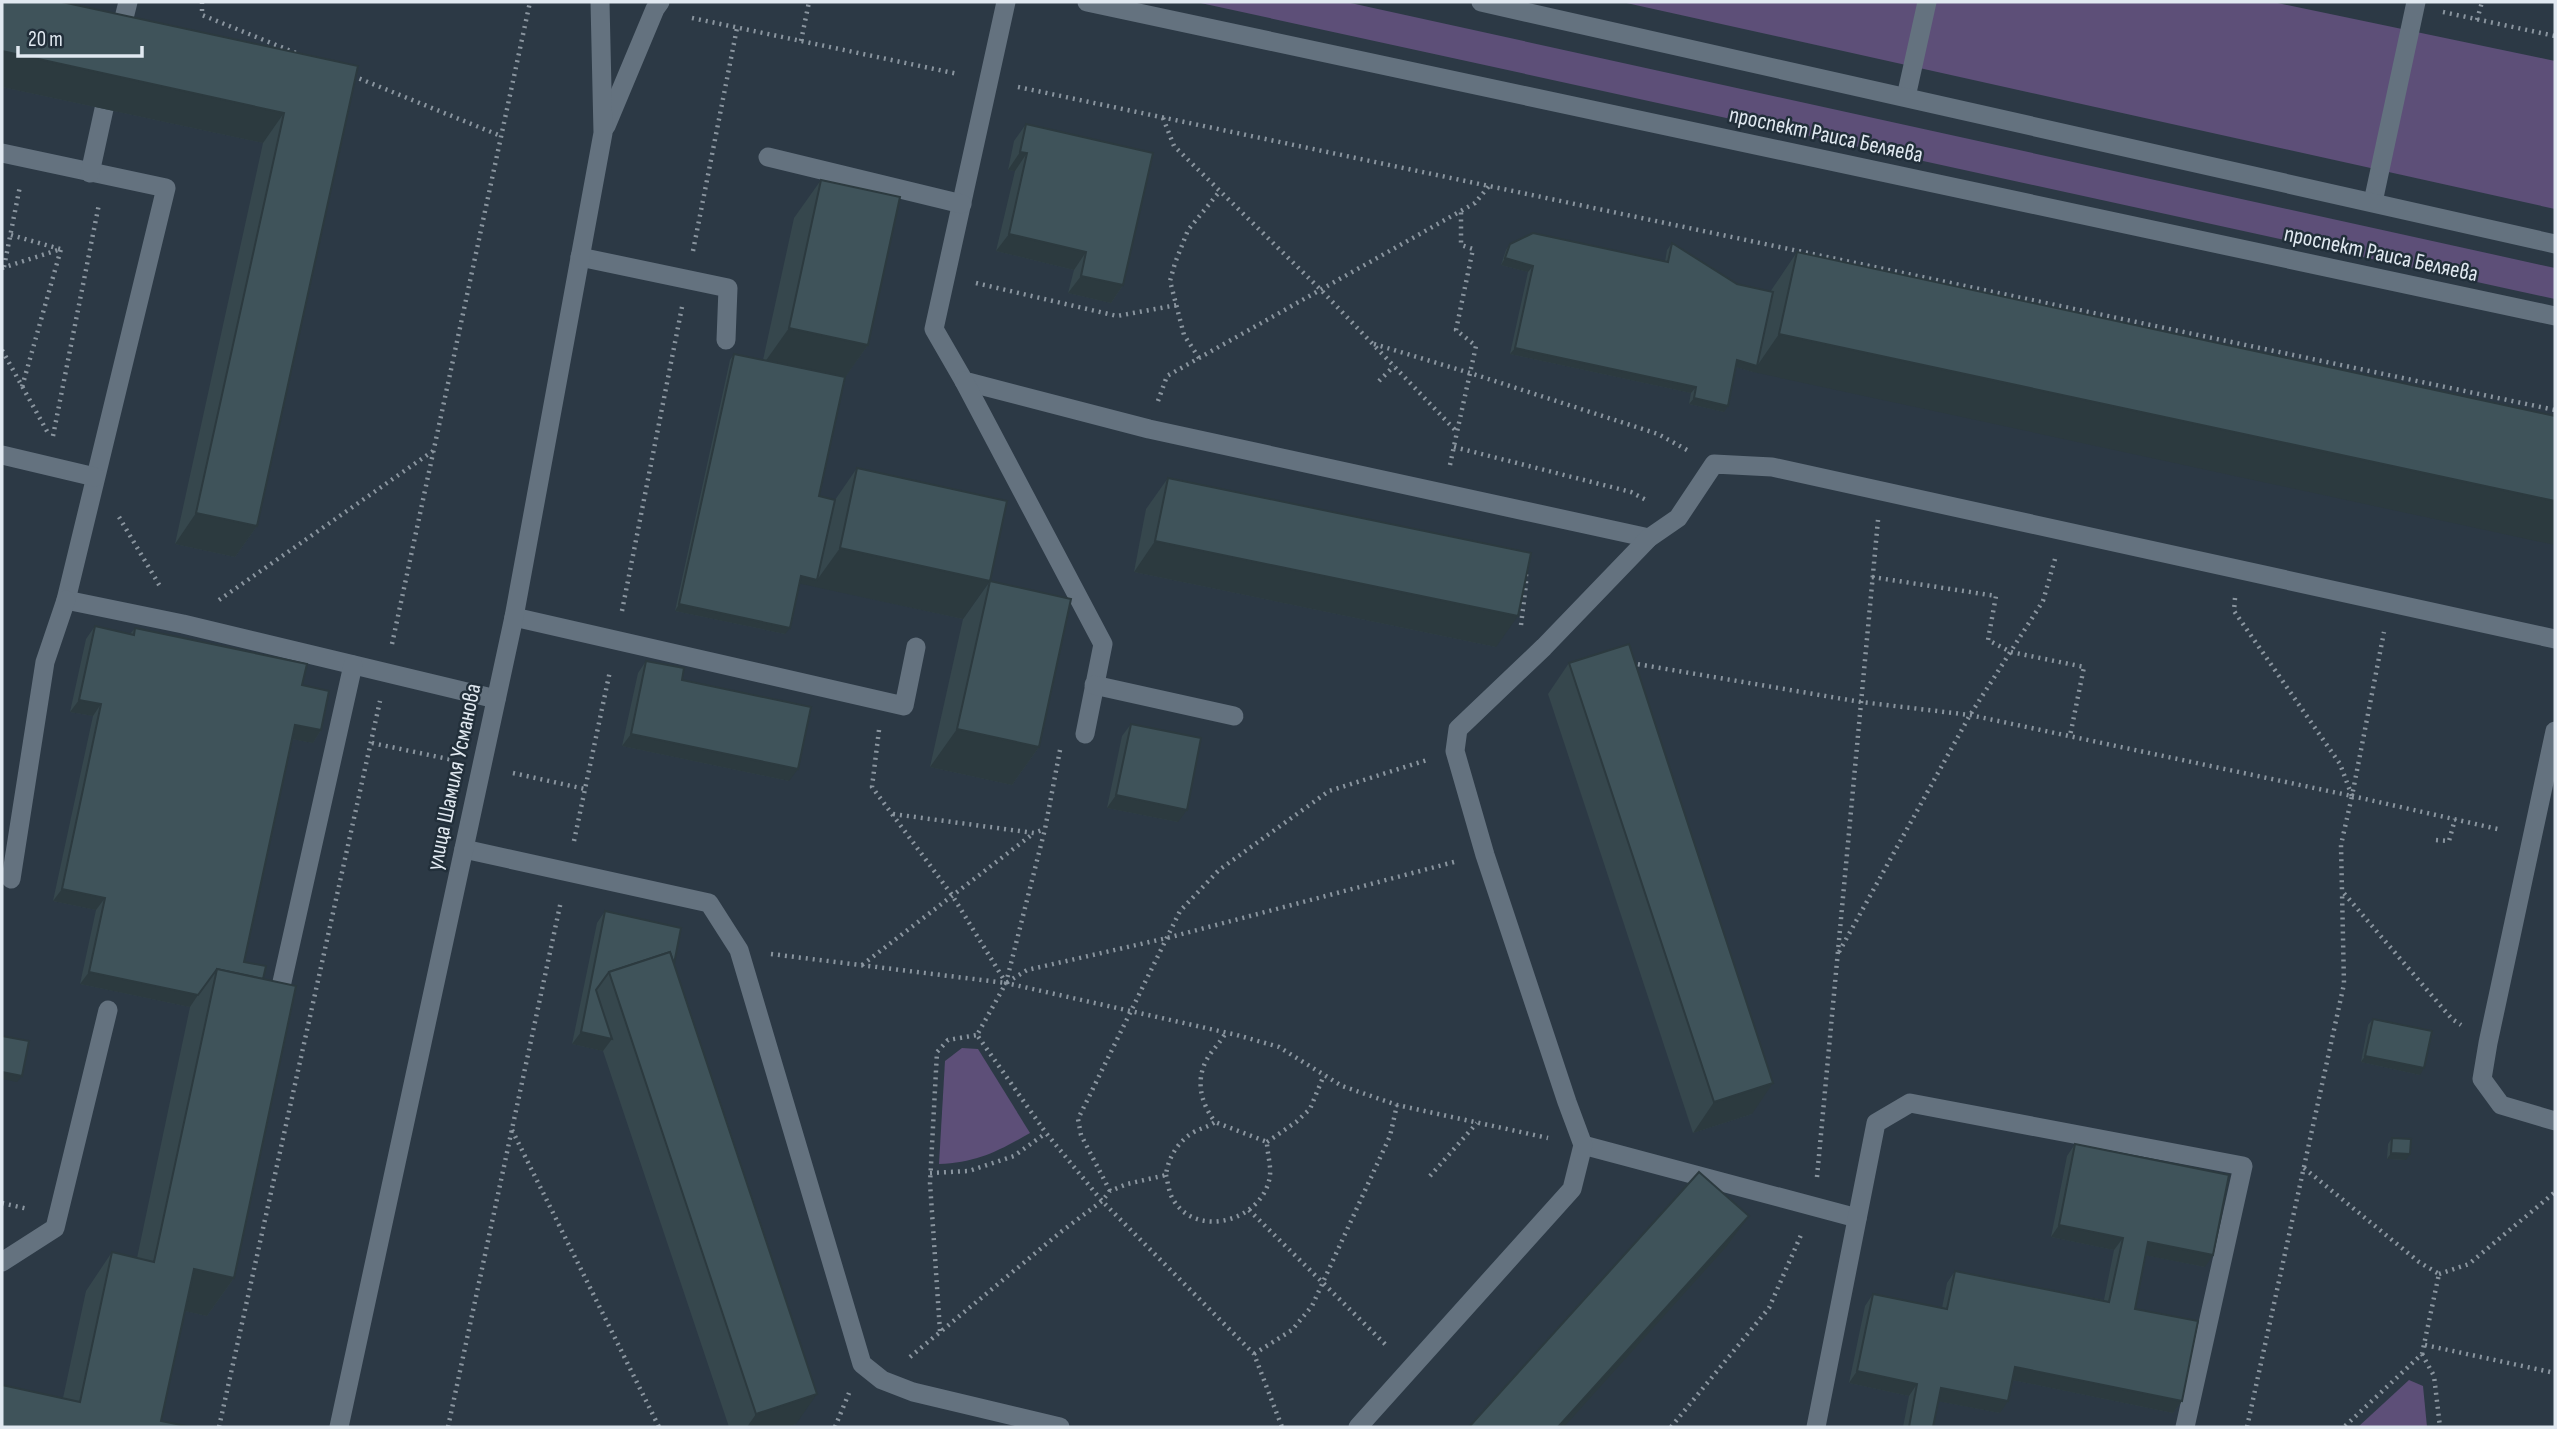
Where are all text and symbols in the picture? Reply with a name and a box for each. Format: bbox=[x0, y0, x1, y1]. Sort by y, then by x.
scale bar bbox=[18, 14, 142, 58]
text: 20 m bbox=[28, 27, 63, 52]
street label: проспект Раиса Беляева bbox=[1726, 101, 1926, 169]
street label: проспект Раиса Беляева bbox=[2281, 220, 2481, 288]
street label: улица Шамиля Усманова bbox=[421, 681, 487, 873]

